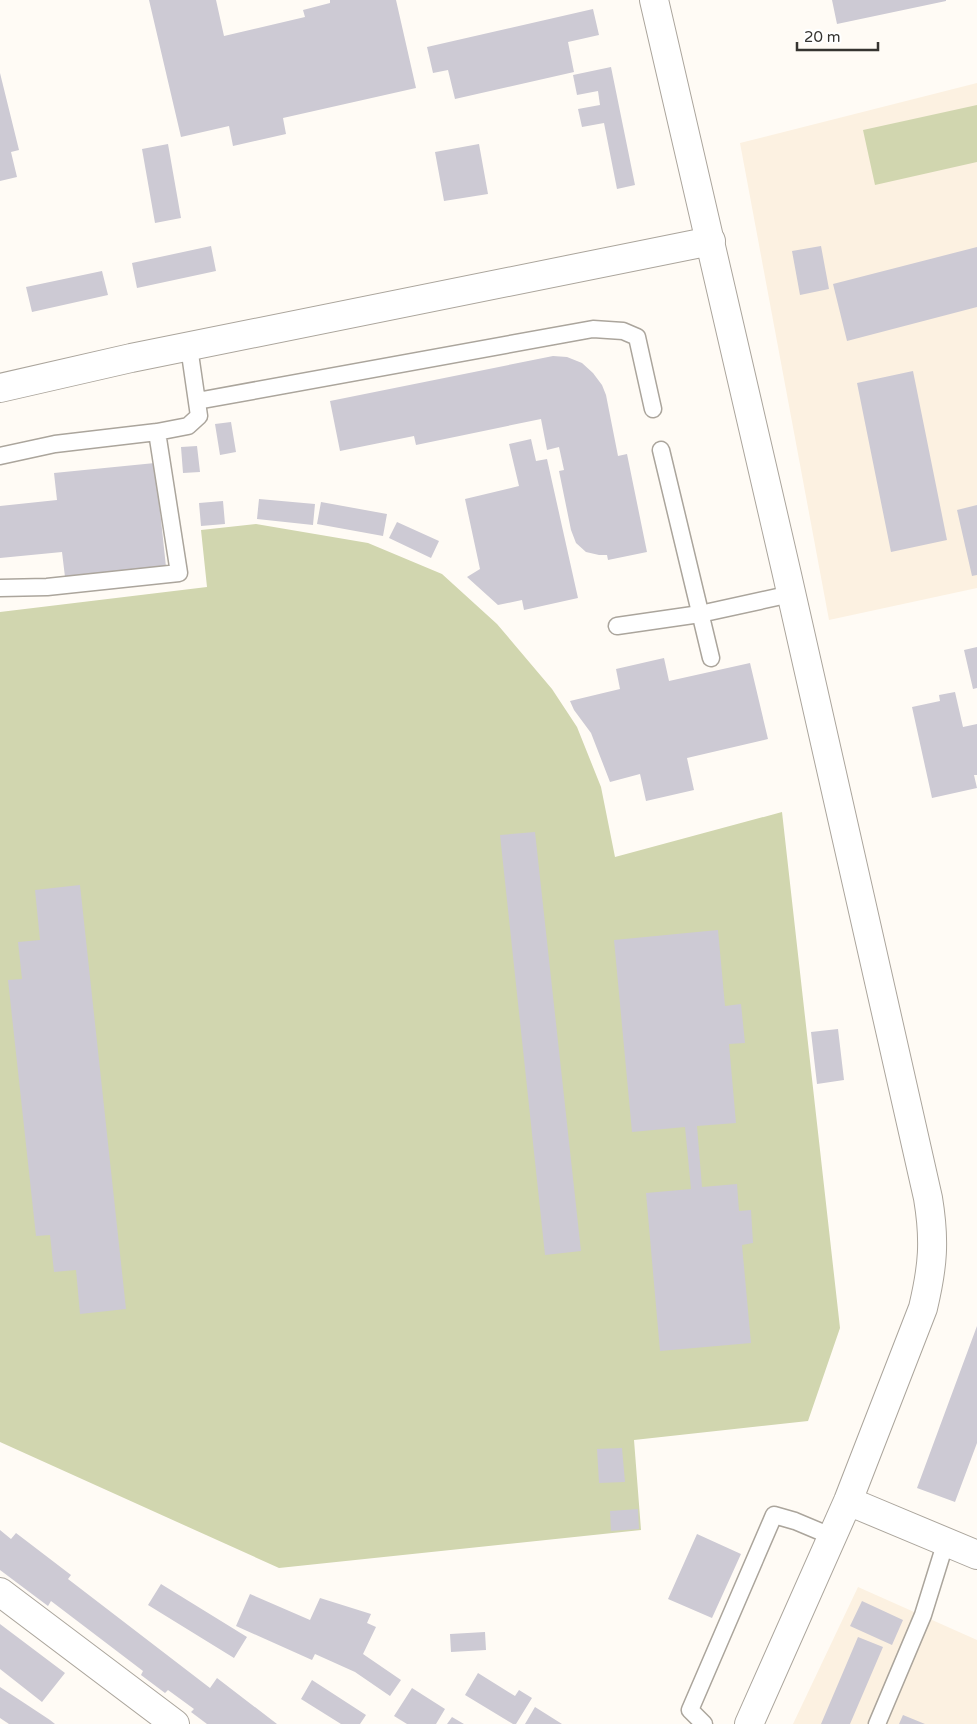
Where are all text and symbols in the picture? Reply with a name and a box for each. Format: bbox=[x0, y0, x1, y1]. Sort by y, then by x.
scale bar bbox=[797, 20, 878, 52]
text: 20 m bbox=[804, 28, 841, 46]

